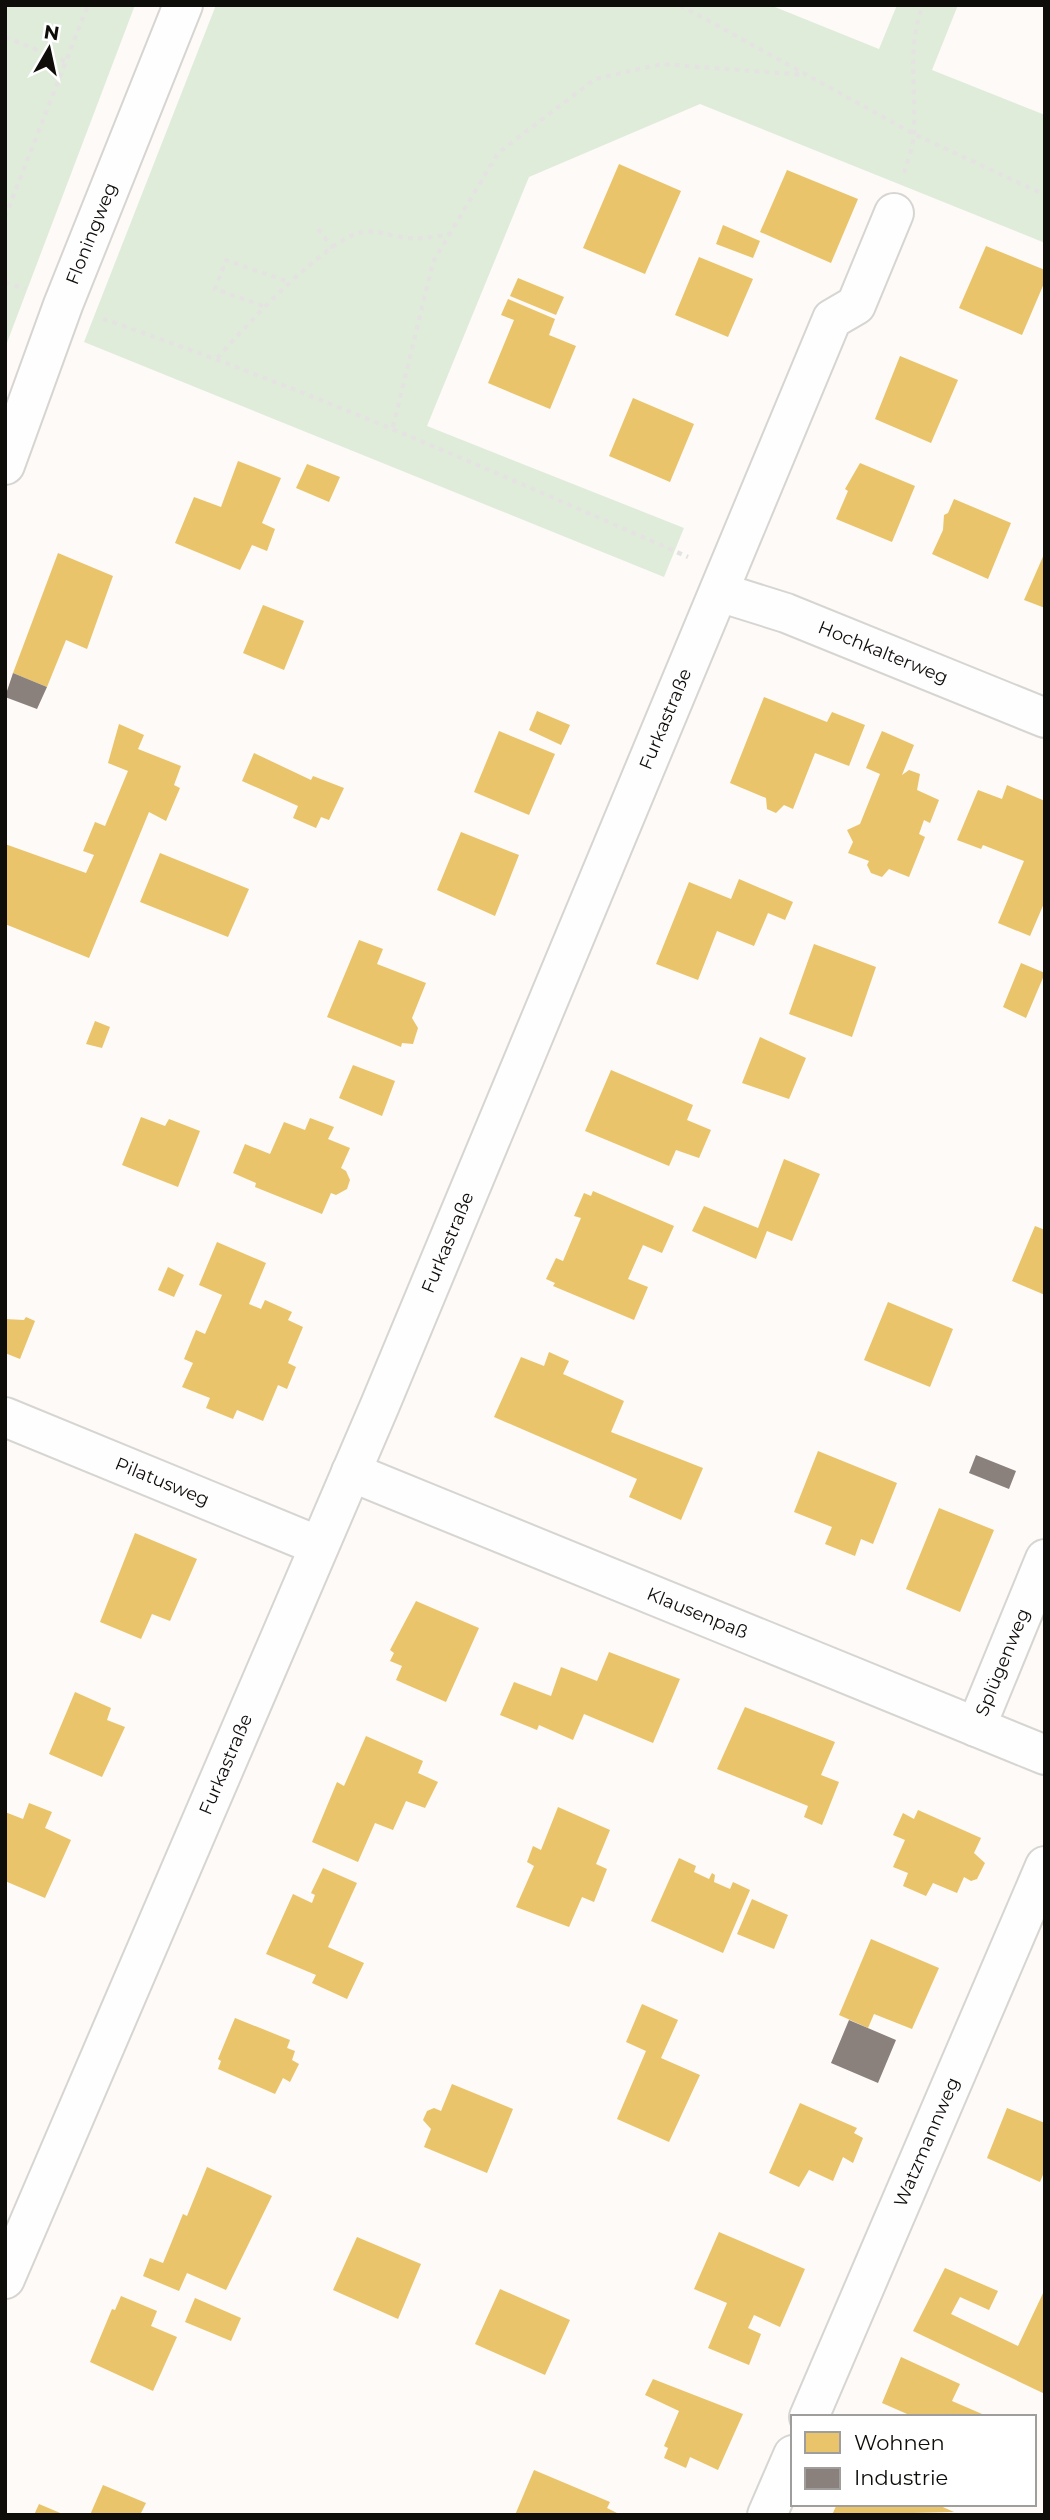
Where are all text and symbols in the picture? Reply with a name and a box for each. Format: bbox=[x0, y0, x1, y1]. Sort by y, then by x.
north arrow bbox=[14, 14, 84, 84]
text: N bbox=[42, 20, 61, 45]
street label: Floningweg bbox=[61, 180, 122, 288]
street label: Hochkalterweg bbox=[815, 616, 951, 689]
street label: Furkastraße bbox=[635, 665, 696, 773]
street label: Furkastraße bbox=[417, 1189, 478, 1296]
street label: Pilatusweg bbox=[112, 1452, 213, 1511]
street label: Klausenpaß bbox=[644, 1583, 751, 1644]
street label: Splügenweg bbox=[971, 1605, 1034, 1719]
street label: Furkastraße bbox=[194, 1710, 257, 1818]
street label: Watzmannweg bbox=[889, 2074, 964, 2210]
legend bbox=[791, 2415, 1036, 2506]
text: Wohnen bbox=[854, 2430, 945, 2455]
text: Industrie bbox=[854, 2465, 948, 2490]

